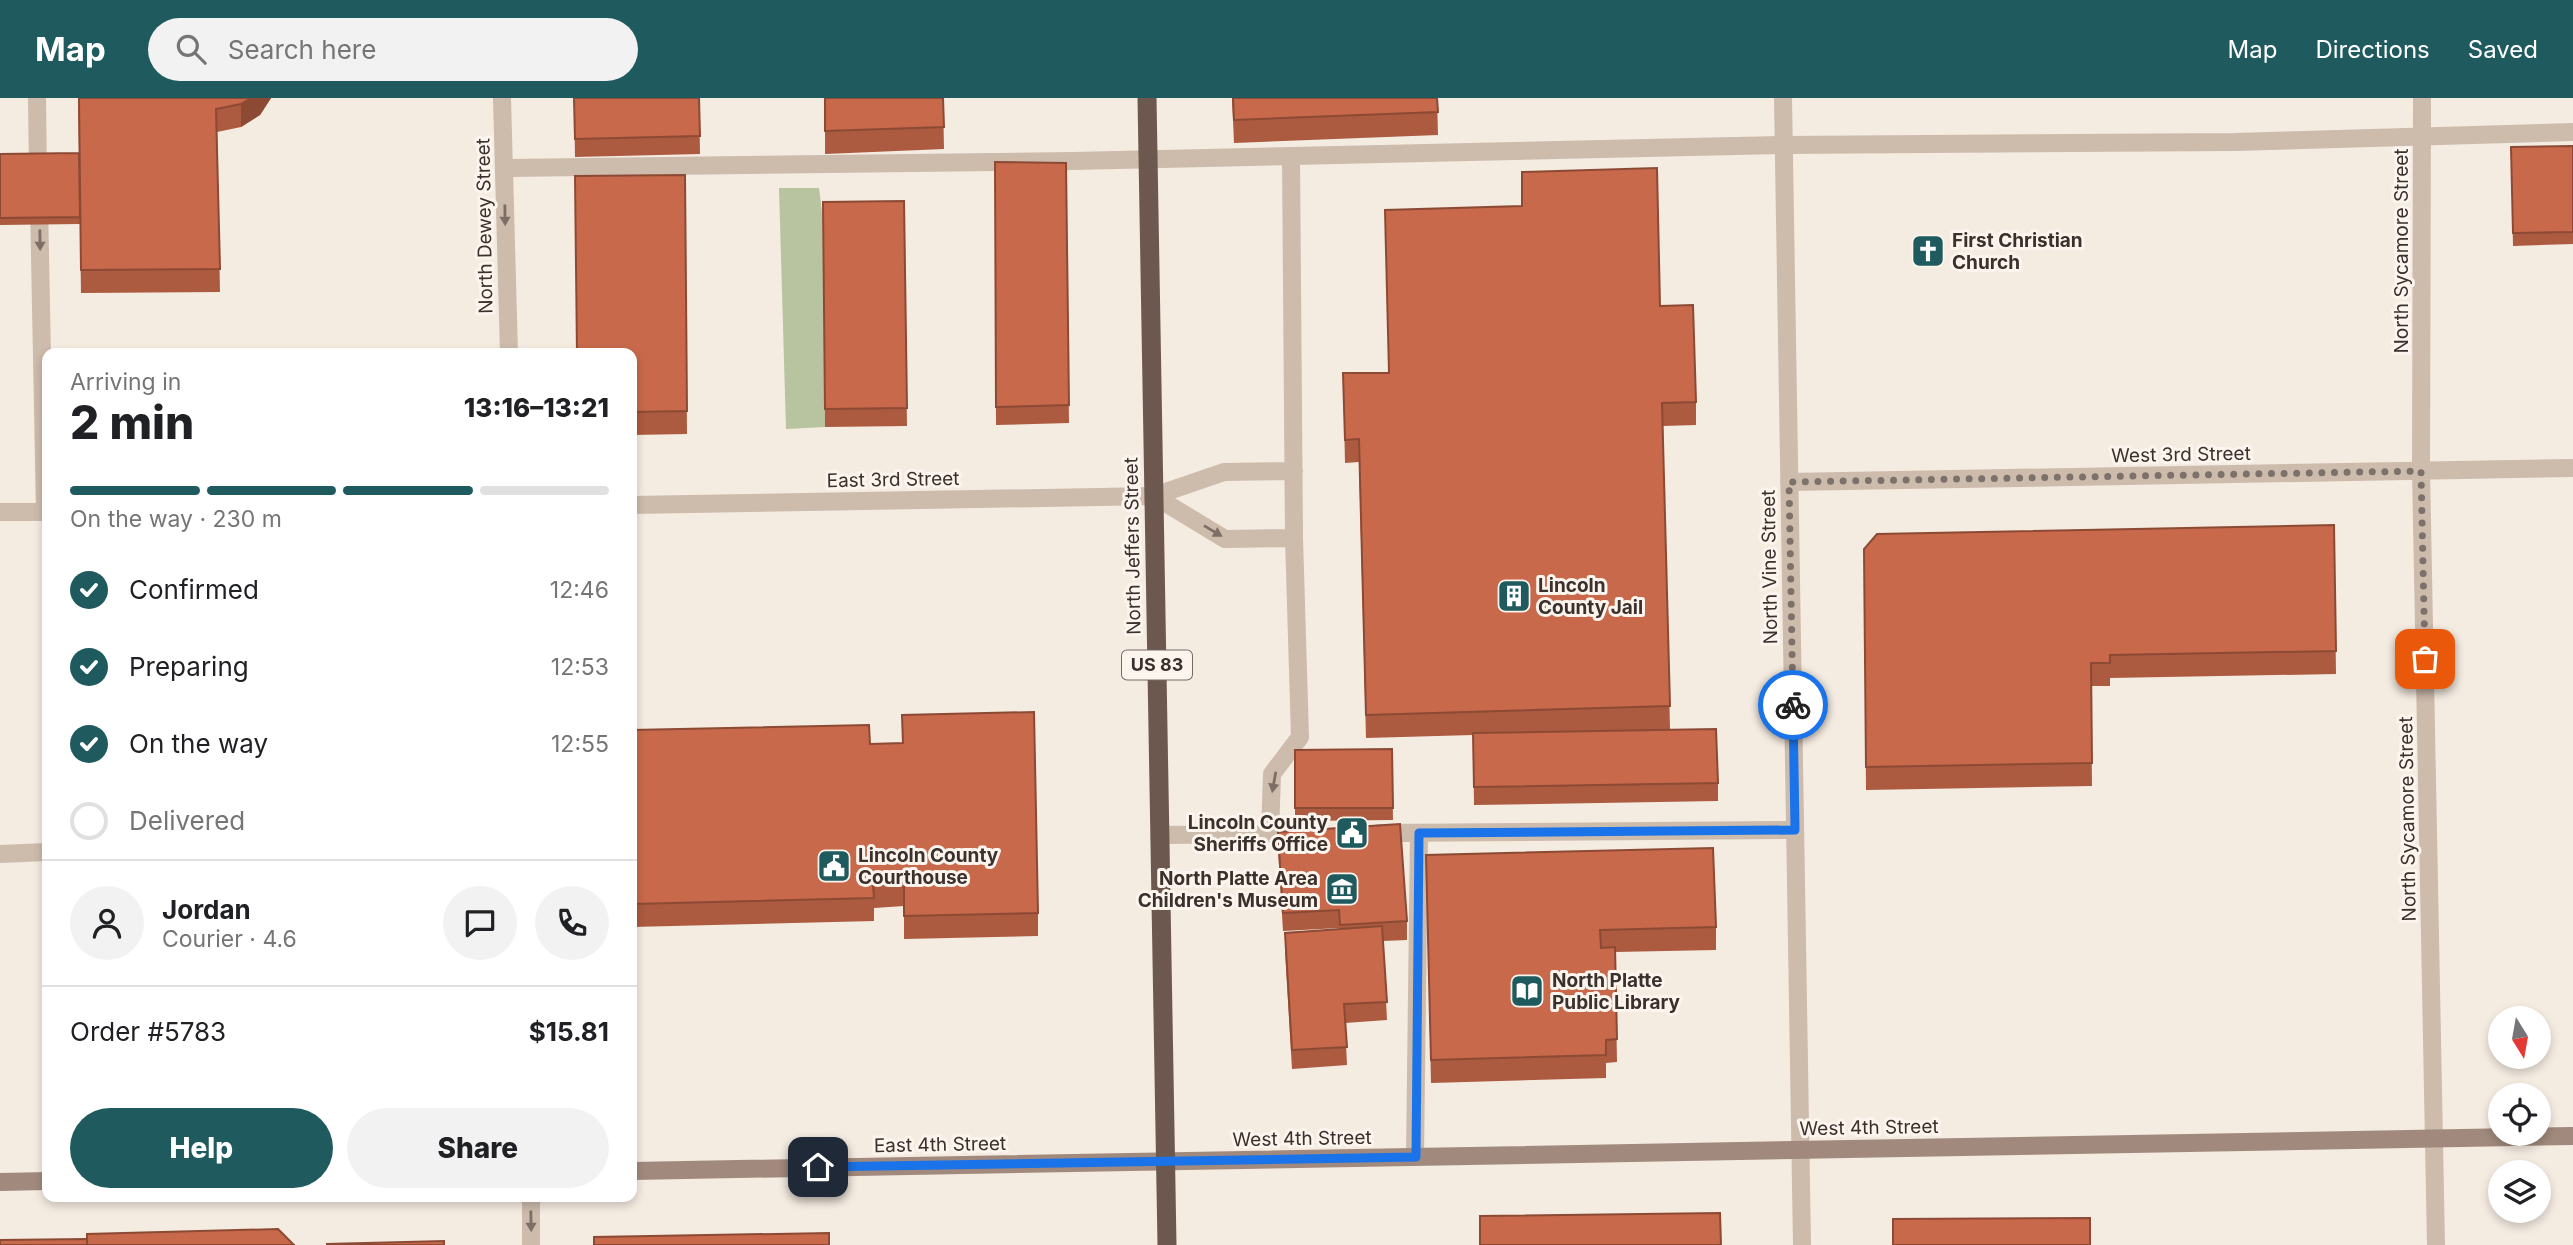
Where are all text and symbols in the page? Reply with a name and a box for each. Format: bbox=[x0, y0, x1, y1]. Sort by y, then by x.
search box bbox=[148, 18, 638, 81]
text: Map bbox=[35, 29, 106, 69]
icon: search bbox=[172, 30, 210, 68]
text: Search here bbox=[228, 34, 376, 65]
text: Map bbox=[2228, 35, 2277, 64]
text: Directions bbox=[2315, 35, 2430, 64]
text: Saved bbox=[2468, 35, 2538, 64]
street label: North Dewey Street bbox=[471, 138, 498, 314]
street label: North Sycamore Street bbox=[2390, 148, 2413, 354]
one-way arrow bbox=[499, 204, 511, 226]
one-way arrow bbox=[34, 229, 45, 251]
place label: First Christian Church bbox=[1952, 229, 2083, 274]
church icon: First Christian Church bbox=[1909, 232, 1947, 270]
text: Arriving in bbox=[70, 368, 181, 396]
text: 13:16–13:21 bbox=[464, 392, 609, 423]
text: 2 min bbox=[70, 394, 194, 450]
street label: West 3rd Street bbox=[2111, 442, 2251, 467]
street label: North Jeffers Street bbox=[1119, 457, 1146, 635]
street label: East 3rd Street bbox=[826, 467, 960, 492]
street label: North Vine Street bbox=[1757, 489, 1782, 645]
text: On the way · 230 m bbox=[70, 505, 282, 533]
one-way arrow bbox=[1203, 525, 1222, 538]
icon: check bbox=[70, 571, 108, 609]
text: Confirmed bbox=[129, 574, 259, 605]
place label: Lincoln County Jail bbox=[1538, 574, 1643, 619]
text: 12:46 bbox=[550, 576, 609, 604]
building icon: Lincoln County Jail bbox=[1495, 577, 1533, 615]
pin bbox=[2395, 629, 2455, 689]
icon: bag bbox=[2406, 640, 2444, 678]
icon: check bbox=[70, 648, 108, 686]
road number: US 83 bbox=[1122, 650, 1192, 680]
text: Preparing bbox=[129, 651, 249, 682]
text: 12:53 bbox=[551, 653, 609, 681]
courier bbox=[1758, 670, 1828, 740]
icon: bike bbox=[1774, 686, 1812, 724]
street label: North Sycamore Street bbox=[2394, 716, 2421, 922]
icon: check bbox=[70, 725, 108, 763]
text: On the way bbox=[129, 728, 268, 759]
text: 12:55 bbox=[551, 730, 609, 758]
one-way arrow bbox=[1268, 771, 1279, 793]
text: Delivered bbox=[129, 805, 245, 836]
place label: Lincoln County Sheriffs Office bbox=[1188, 811, 1329, 856]
public building icon: Lincoln County Sheriffs Office bbox=[1333, 814, 1371, 852]
place label: Lincoln County Courthouse bbox=[858, 844, 999, 889]
public building icon: Lincoln County Courthouse bbox=[815, 847, 853, 885]
place label: North Platte Area Children's Museum bbox=[1138, 867, 1318, 912]
museum icon: North Platte Area Children's Museum bbox=[1323, 870, 1361, 908]
button: person bbox=[70, 886, 144, 960]
button: chat bbox=[443, 886, 517, 960]
button: phone bbox=[535, 886, 609, 960]
text: Jordan bbox=[162, 894, 251, 925]
text: Courier · 4.6 bbox=[162, 925, 297, 953]
place label: North Platte Public Library bbox=[1552, 969, 1681, 1014]
library icon: North Platte Public Library bbox=[1508, 972, 1546, 1010]
north arrow bbox=[2488, 1006, 2552, 1069]
map controls bbox=[2488, 1006, 2551, 1223]
text: Order #5783 bbox=[70, 1016, 226, 1047]
text: $15.81 bbox=[529, 1016, 609, 1047]
button: locate bbox=[2488, 1083, 2551, 1146]
button: Help bbox=[70, 1108, 333, 1188]
button: Share bbox=[347, 1108, 609, 1188]
street label: West 4th Street bbox=[1799, 1115, 1939, 1140]
street label: West 4th Street bbox=[1232, 1126, 1372, 1151]
street label: East 4th Street bbox=[874, 1132, 1006, 1157]
pin bbox=[788, 1137, 848, 1197]
icon: home bbox=[799, 1148, 837, 1186]
button: layers bbox=[2488, 1160, 2551, 1223]
one-way arrow bbox=[525, 1210, 537, 1232]

